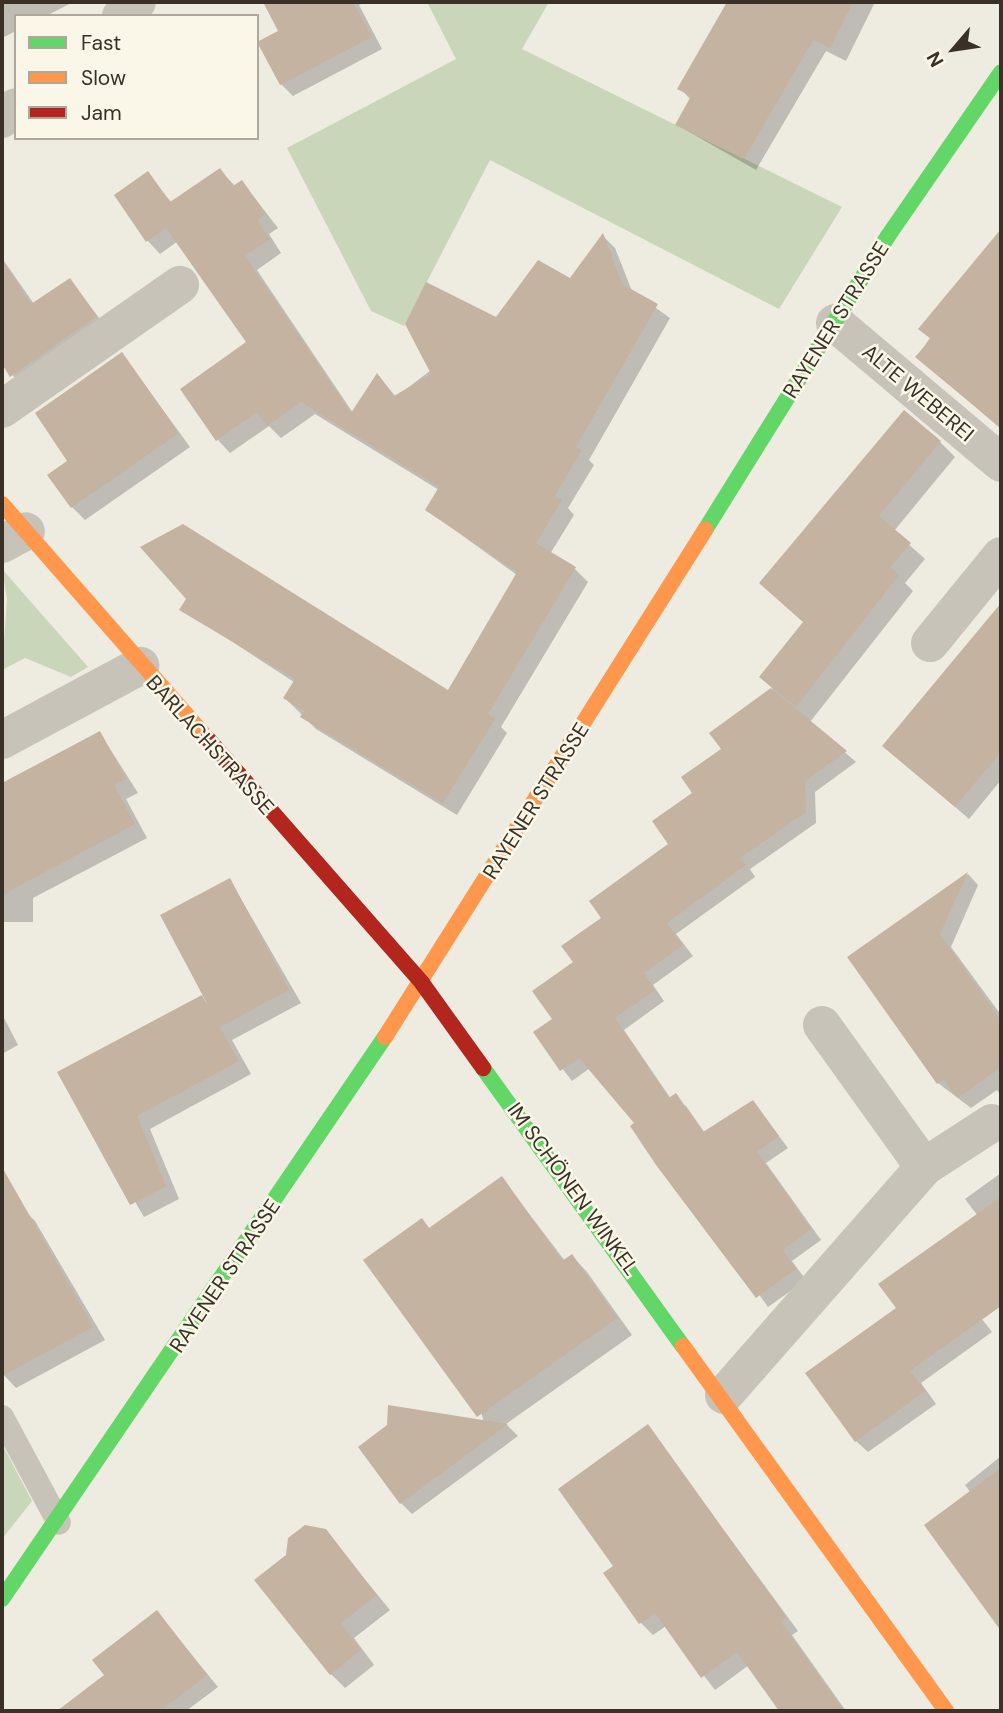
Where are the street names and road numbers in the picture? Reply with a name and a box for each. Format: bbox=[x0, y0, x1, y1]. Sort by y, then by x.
street label: RAYENER STRASSE bbox=[778, 237, 894, 403]
street label: ALTE WEBEREI bbox=[857, 339, 979, 447]
street label: BARLACHSTRASSE bbox=[141, 670, 279, 820]
street label: RAYENER STRASSE bbox=[478, 718, 594, 884]
street label: IM SCHÖNEN WINKEL bbox=[502, 1098, 644, 1280]
street label: RAYENER STRASSE bbox=[164, 1195, 286, 1357]

